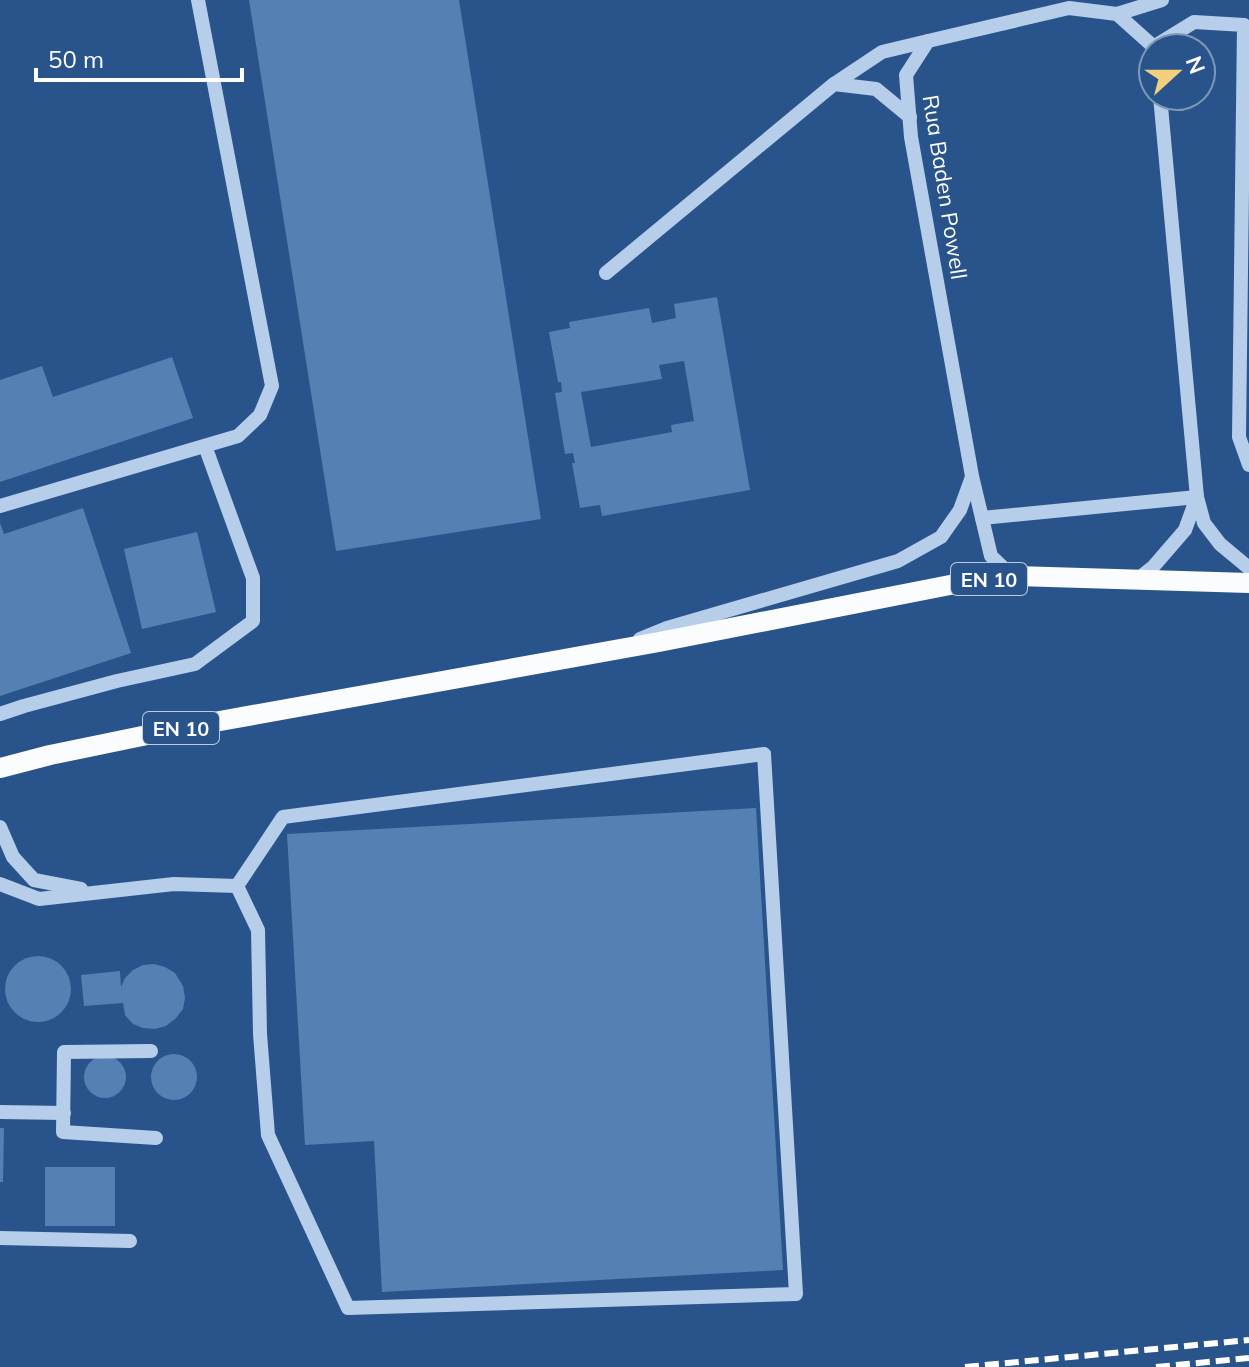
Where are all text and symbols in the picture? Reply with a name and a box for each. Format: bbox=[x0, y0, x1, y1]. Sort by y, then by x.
scale bar bbox=[36, 32, 242, 82]
north arrow bbox=[1137, 32, 1217, 112]
text: 50 m bbox=[48, 44, 104, 74]
text: N bbox=[1180, 52, 1212, 78]
street label: Rua Baden Powell bbox=[917, 93, 973, 281]
road number: EN 10 bbox=[951, 563, 1027, 595]
road number: EN 10 bbox=[143, 712, 219, 744]

